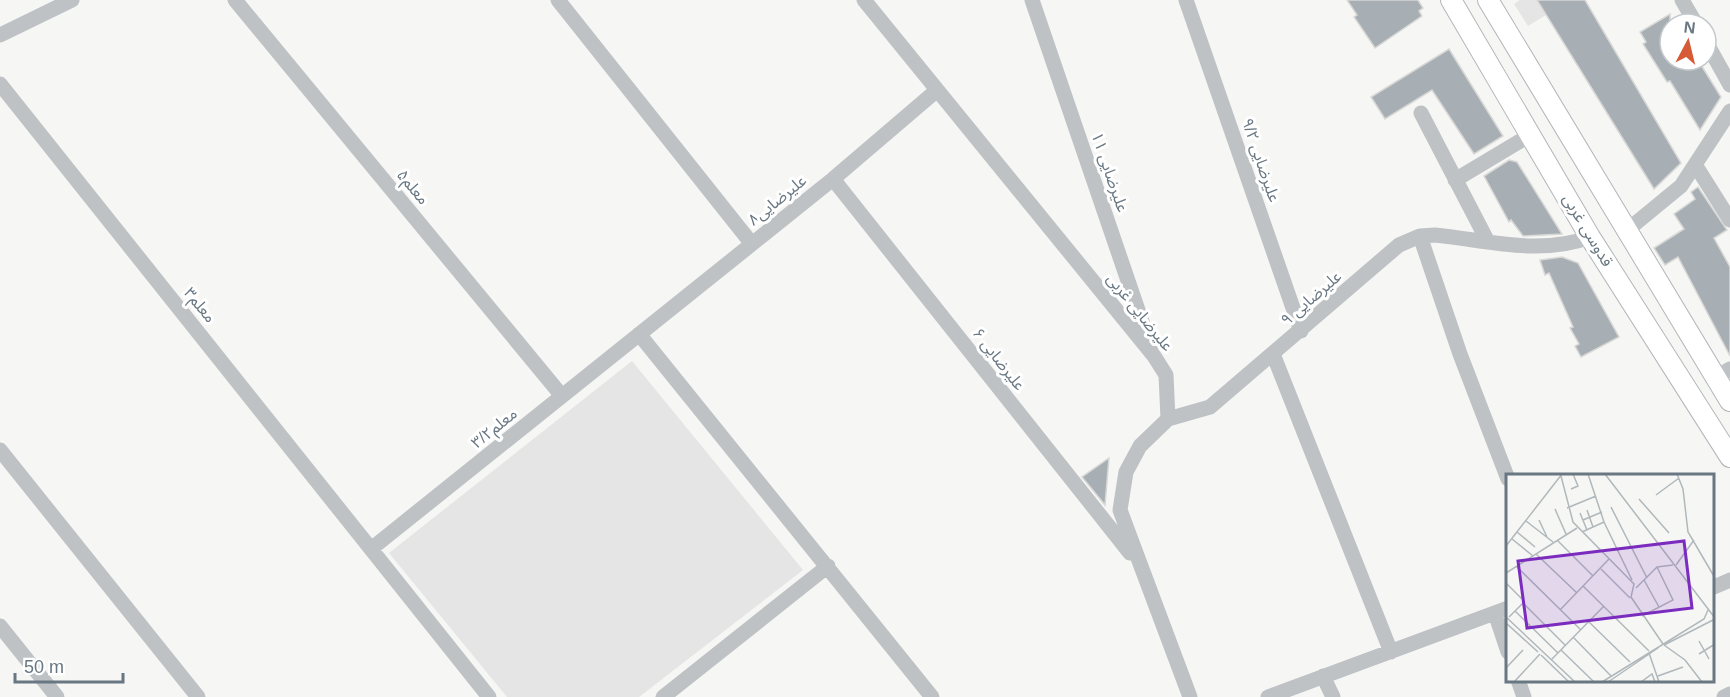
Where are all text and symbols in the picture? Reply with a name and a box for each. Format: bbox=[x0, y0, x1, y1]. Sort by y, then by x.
north arrow bbox=[1658, 12, 1718, 72]
text: N bbox=[1683, 18, 1697, 37]
street label: ۹/۲ علیرضایی bbox=[1238, 116, 1283, 204]
street label: ۱۱ علیرضایی bbox=[1087, 130, 1132, 214]
street label: معلم۵ bbox=[391, 166, 432, 210]
street label: علیرضایی۸ bbox=[745, 172, 810, 229]
street label: قدوسی غربی bbox=[1559, 191, 1616, 270]
street label: ۹ علیرضایی bbox=[1278, 267, 1345, 329]
street label: علیرضایی غربی bbox=[1103, 270, 1176, 355]
street label: معلم۳ bbox=[178, 284, 219, 328]
street label: ۶ علیرضایی bbox=[969, 325, 1028, 394]
street label: معلم۳/۲ bbox=[468, 405, 523, 454]
inset map bbox=[1506, 474, 1715, 682]
scale bar bbox=[15, 646, 123, 684]
text: 50 m bbox=[24, 657, 64, 677]

